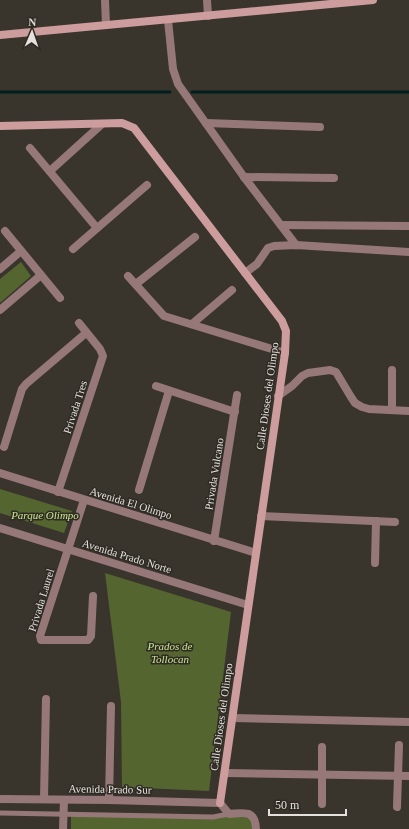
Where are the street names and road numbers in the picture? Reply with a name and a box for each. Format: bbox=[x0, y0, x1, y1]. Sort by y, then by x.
street label: Calle Dioses del Olimpo bbox=[254, 341, 281, 451]
street label: Privada Tres bbox=[61, 379, 89, 435]
street label: Privada Vulcano bbox=[202, 437, 226, 511]
street label: Avenida El Olimpo bbox=[88, 485, 174, 521]
street label: Avenida Prado Norte bbox=[81, 537, 173, 575]
street label: Privada Laurel bbox=[26, 567, 56, 633]
street label: Calle Dioses del Olimpo bbox=[208, 662, 235, 772]
street label: Avenida Prado Sur bbox=[68, 782, 152, 796]

